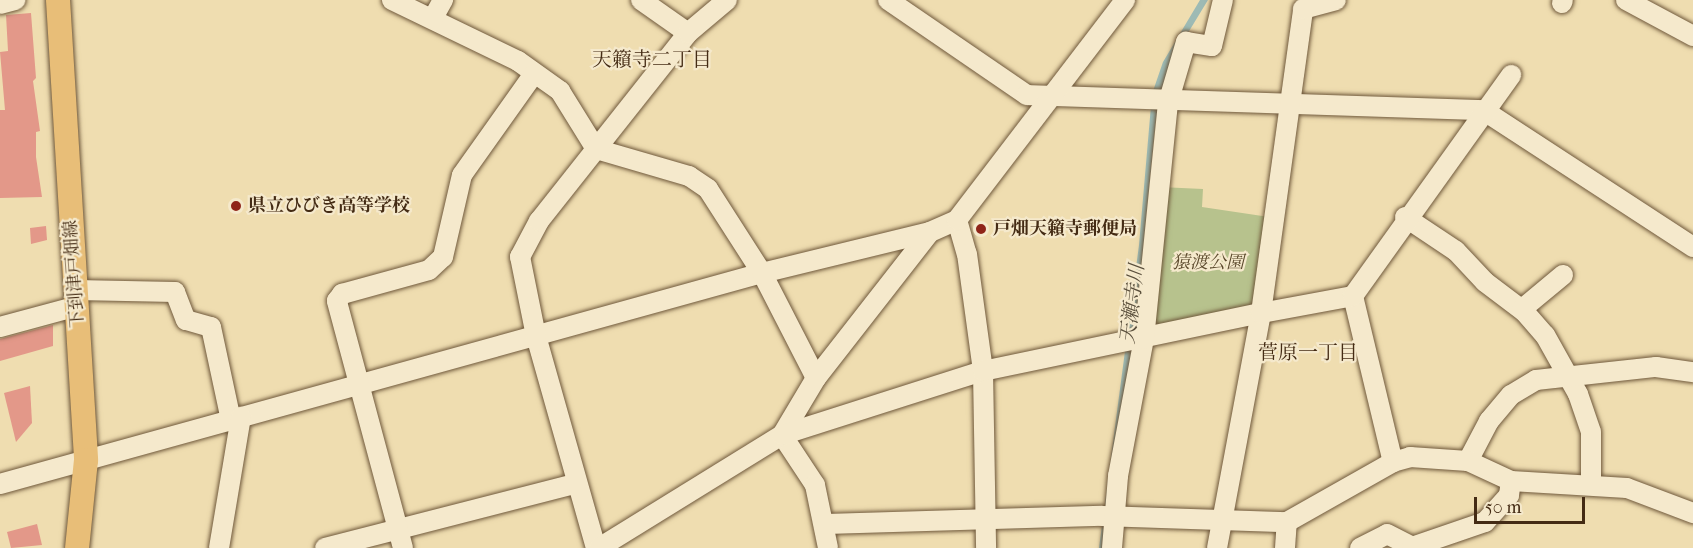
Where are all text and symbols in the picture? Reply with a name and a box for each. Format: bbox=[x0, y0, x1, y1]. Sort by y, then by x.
district label: 天籟寺二丁目 bbox=[592, 47, 712, 71]
place label: 県立ひびき高等学校 bbox=[248, 195, 410, 217]
marker: 県立ひびき高等学校 bbox=[229, 199, 243, 213]
place label: 戸畑天籟寺郵便局 bbox=[993, 218, 1137, 240]
street label: 下到津戸畑線 bbox=[60, 219, 90, 329]
marker: 戸畑天籟寺郵便局 bbox=[974, 222, 988, 236]
park label: 猿渡公園 bbox=[1172, 252, 1244, 274]
water label: 天瀬寺川 bbox=[1115, 263, 1149, 345]
district label: 菅原一丁目 bbox=[1258, 340, 1358, 364]
scale bar bbox=[1477, 485, 1588, 523]
text: 50 m bbox=[1485, 497, 1521, 518]

